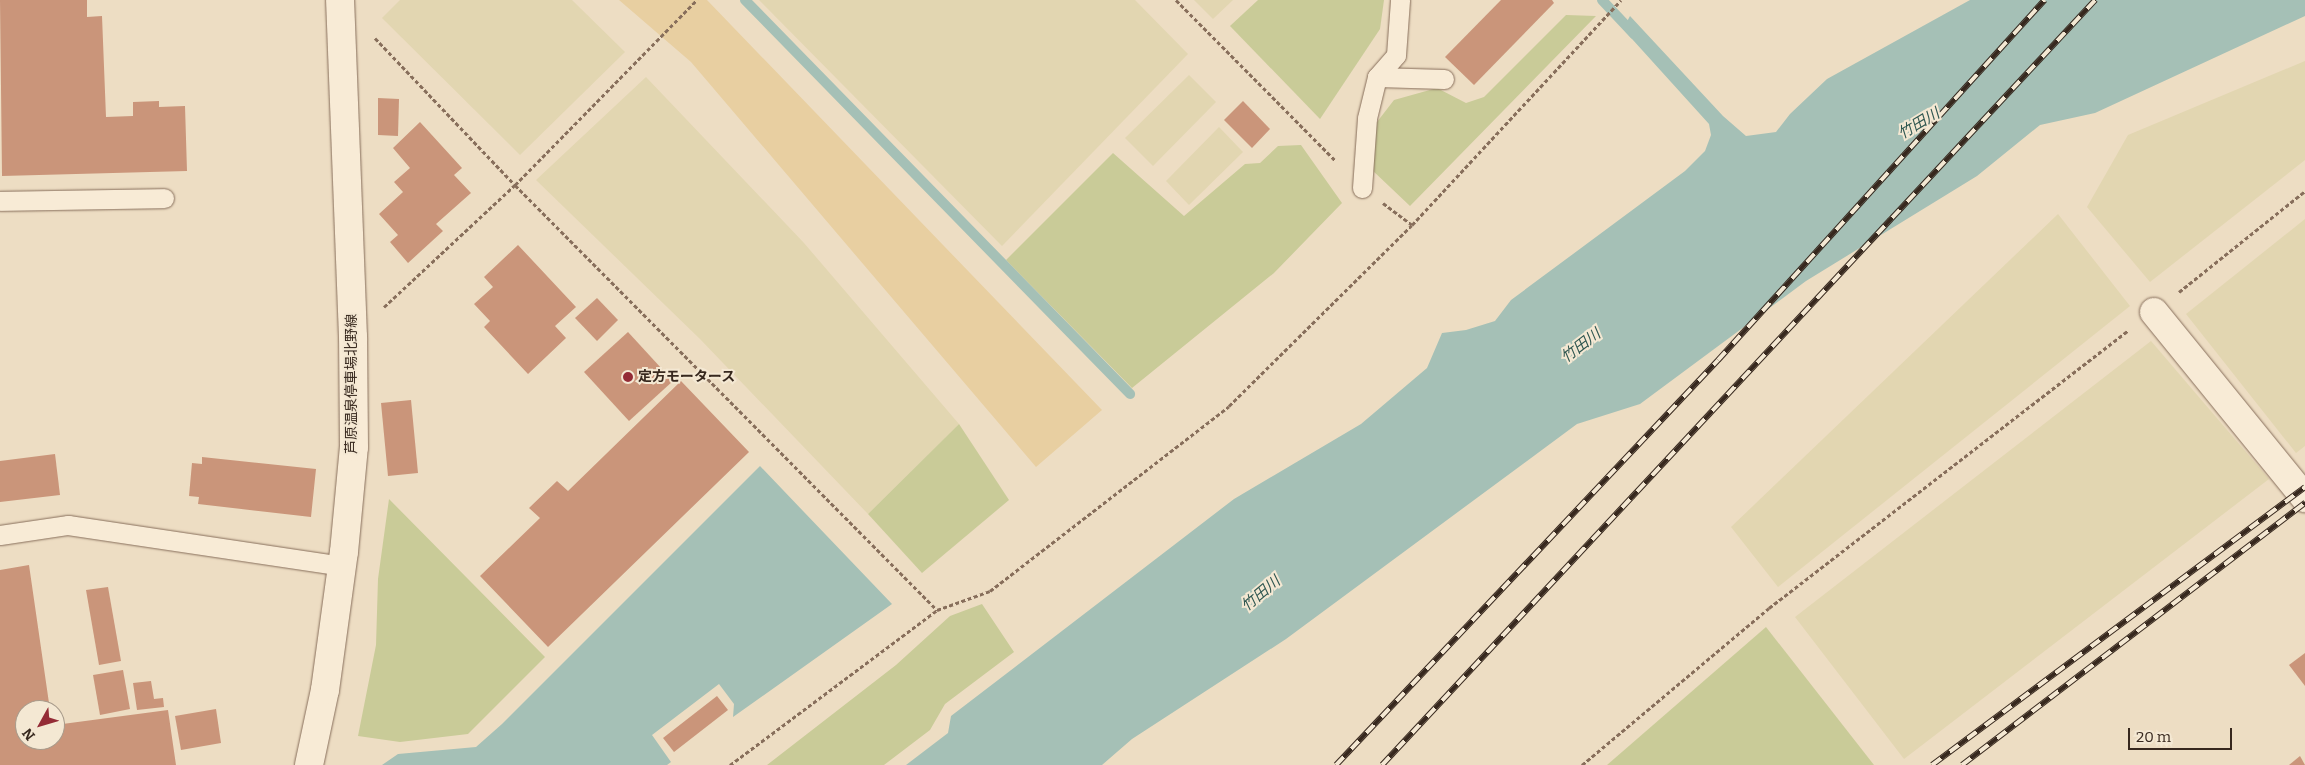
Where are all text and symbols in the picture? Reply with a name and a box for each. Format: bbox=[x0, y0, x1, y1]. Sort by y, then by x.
water label: 竹田川 bbox=[1895, 105, 1943, 143]
street label: 芦原温泉停車場北野線 bbox=[344, 314, 360, 454]
water label: 竹田川 bbox=[1558, 325, 1604, 367]
place label: 定方モータース bbox=[638, 369, 736, 385]
marker: 定方モータース bbox=[622, 371, 634, 383]
water label: 竹田川 bbox=[1238, 573, 1284, 615]
north arrow bbox=[15, 700, 65, 750]
scale bar bbox=[2130, 718, 2234, 750]
text: N bbox=[19, 725, 39, 744]
text: 20 m bbox=[2136, 728, 2171, 746]

